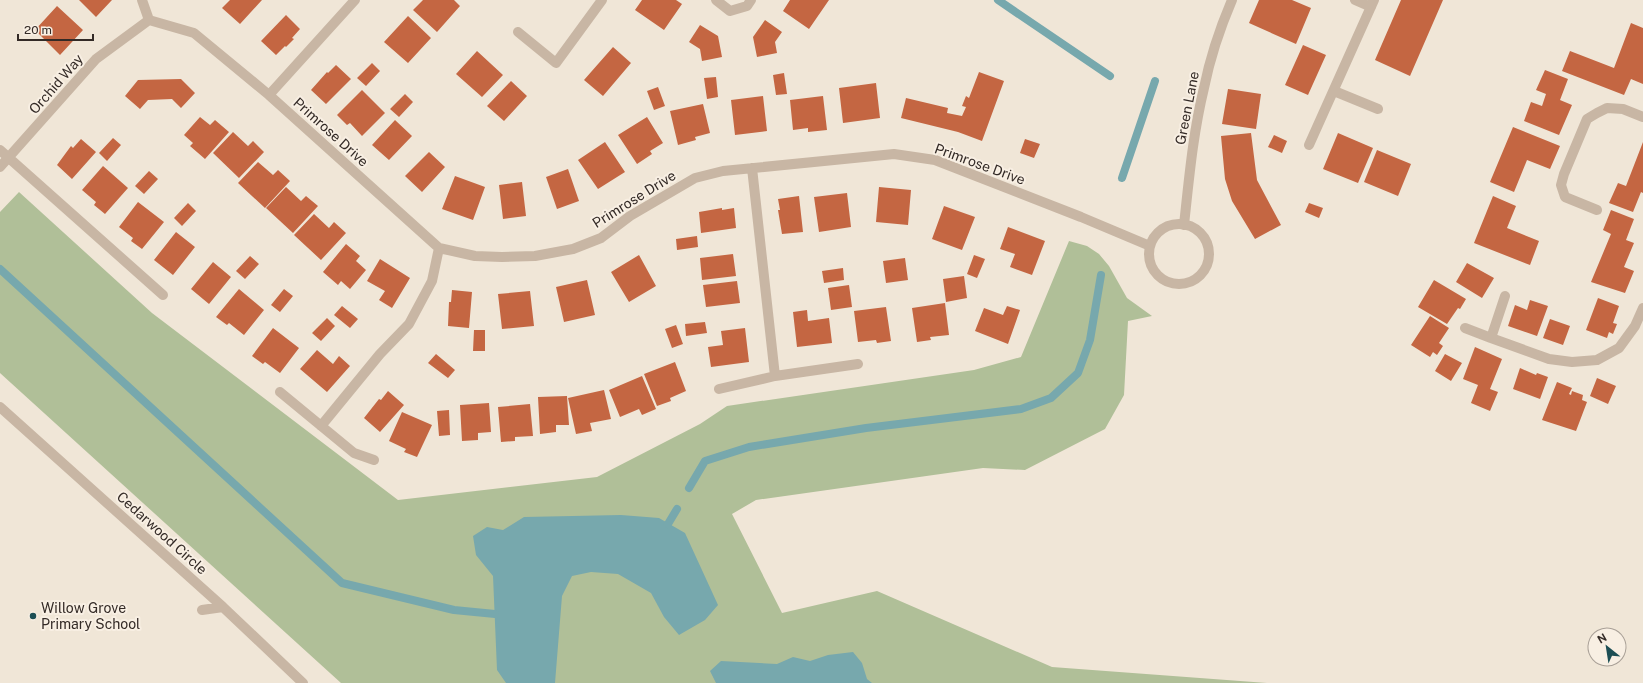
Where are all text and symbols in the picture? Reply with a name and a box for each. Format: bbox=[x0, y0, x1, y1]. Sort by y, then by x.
scale bar bbox=[18, 16, 93, 42]
text: 20 m bbox=[24, 23, 52, 37]
street label: Orchid Way bbox=[26, 51, 87, 117]
street label: Green Lane bbox=[1172, 70, 1202, 146]
street label: Primrose Drive bbox=[290, 94, 372, 170]
street label: Primrose Drive bbox=[933, 140, 1027, 188]
street label: Primrose Drive bbox=[589, 167, 679, 231]
street label: Cedarwood Circle bbox=[114, 488, 210, 578]
place label: Willow Grove Primary School bbox=[41, 600, 140, 632]
marker: Willow Grove Primary School bbox=[28, 611, 38, 621]
north arrow bbox=[1587, 627, 1627, 667]
text: N bbox=[1595, 631, 1609, 646]

